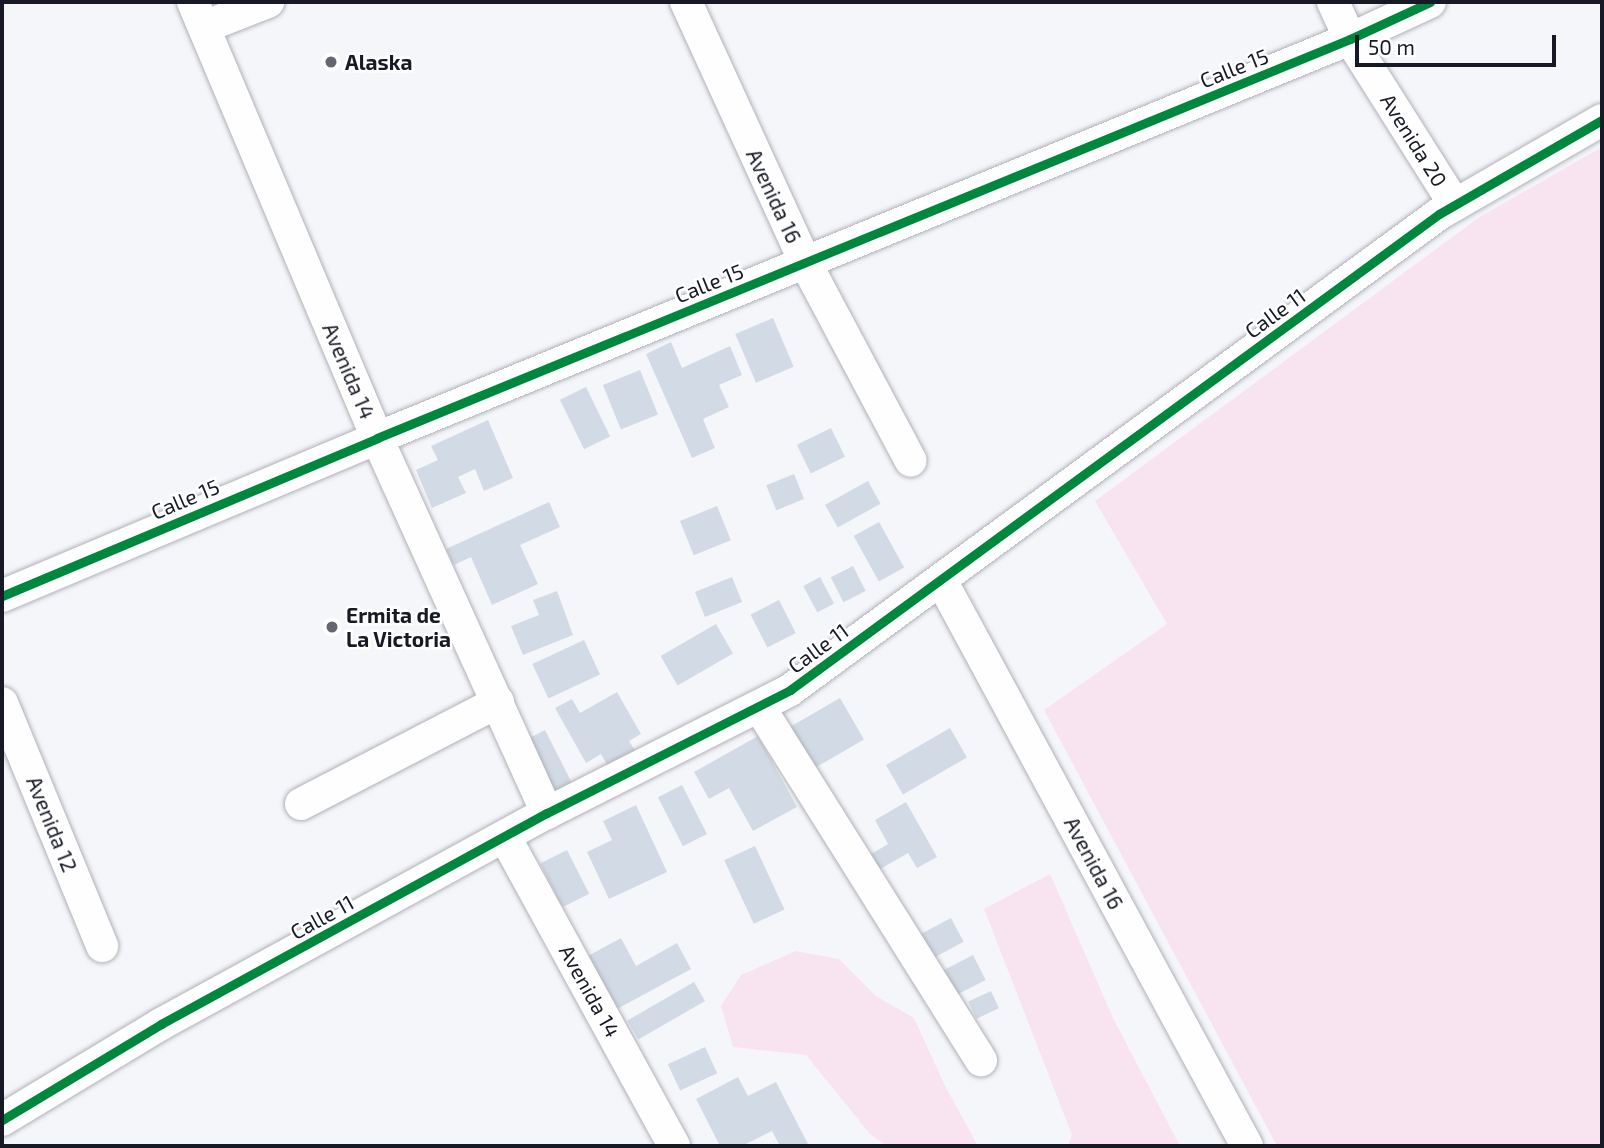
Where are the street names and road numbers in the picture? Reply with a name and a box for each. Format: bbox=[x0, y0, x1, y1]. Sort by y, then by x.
street label: Calle 15 bbox=[1196, 43, 1272, 93]
street label: Avenida 20 bbox=[1375, 89, 1453, 191]
street label: Avenida 16 bbox=[741, 145, 807, 247]
street label: Calle 15 bbox=[671, 258, 747, 308]
street label: Calle 11 bbox=[1240, 283, 1310, 343]
street label: Avenida 14 bbox=[318, 319, 380, 423]
street label: Calle 15 bbox=[147, 473, 223, 525]
street label: Calle 11 bbox=[783, 618, 853, 678]
street label: Avenida 12 bbox=[21, 773, 83, 875]
street label: Avenida 16 bbox=[1059, 813, 1129, 913]
street label: Calle 11 bbox=[286, 889, 358, 945]
street label: Avenida 14 bbox=[554, 940, 626, 1042]

